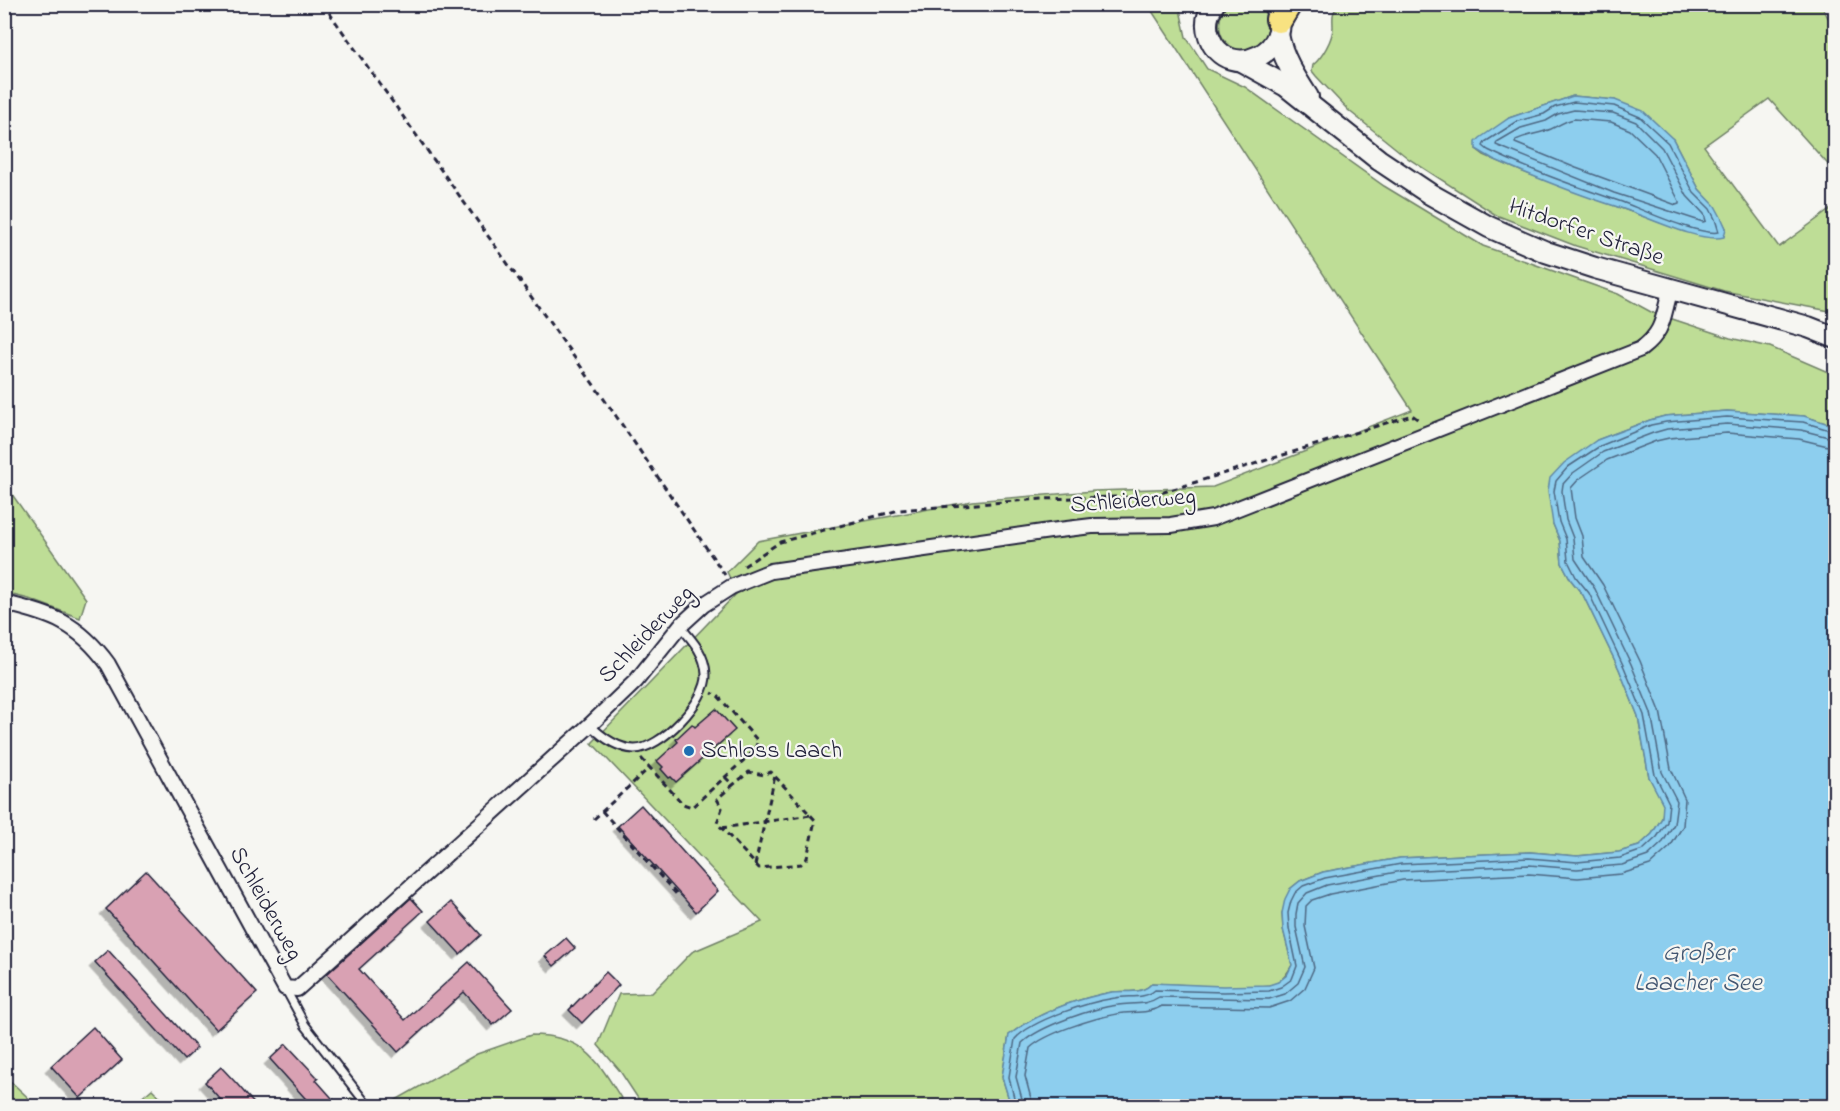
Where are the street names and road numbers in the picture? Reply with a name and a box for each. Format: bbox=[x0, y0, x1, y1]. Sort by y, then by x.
street label: Hitdorfer Straße bbox=[1504, 190, 1669, 276]
street label: Schleiderweg bbox=[1069, 480, 1197, 524]
street label: Schleiderweg bbox=[591, 578, 703, 692]
street label: Schleiderweg bbox=[219, 841, 311, 967]

